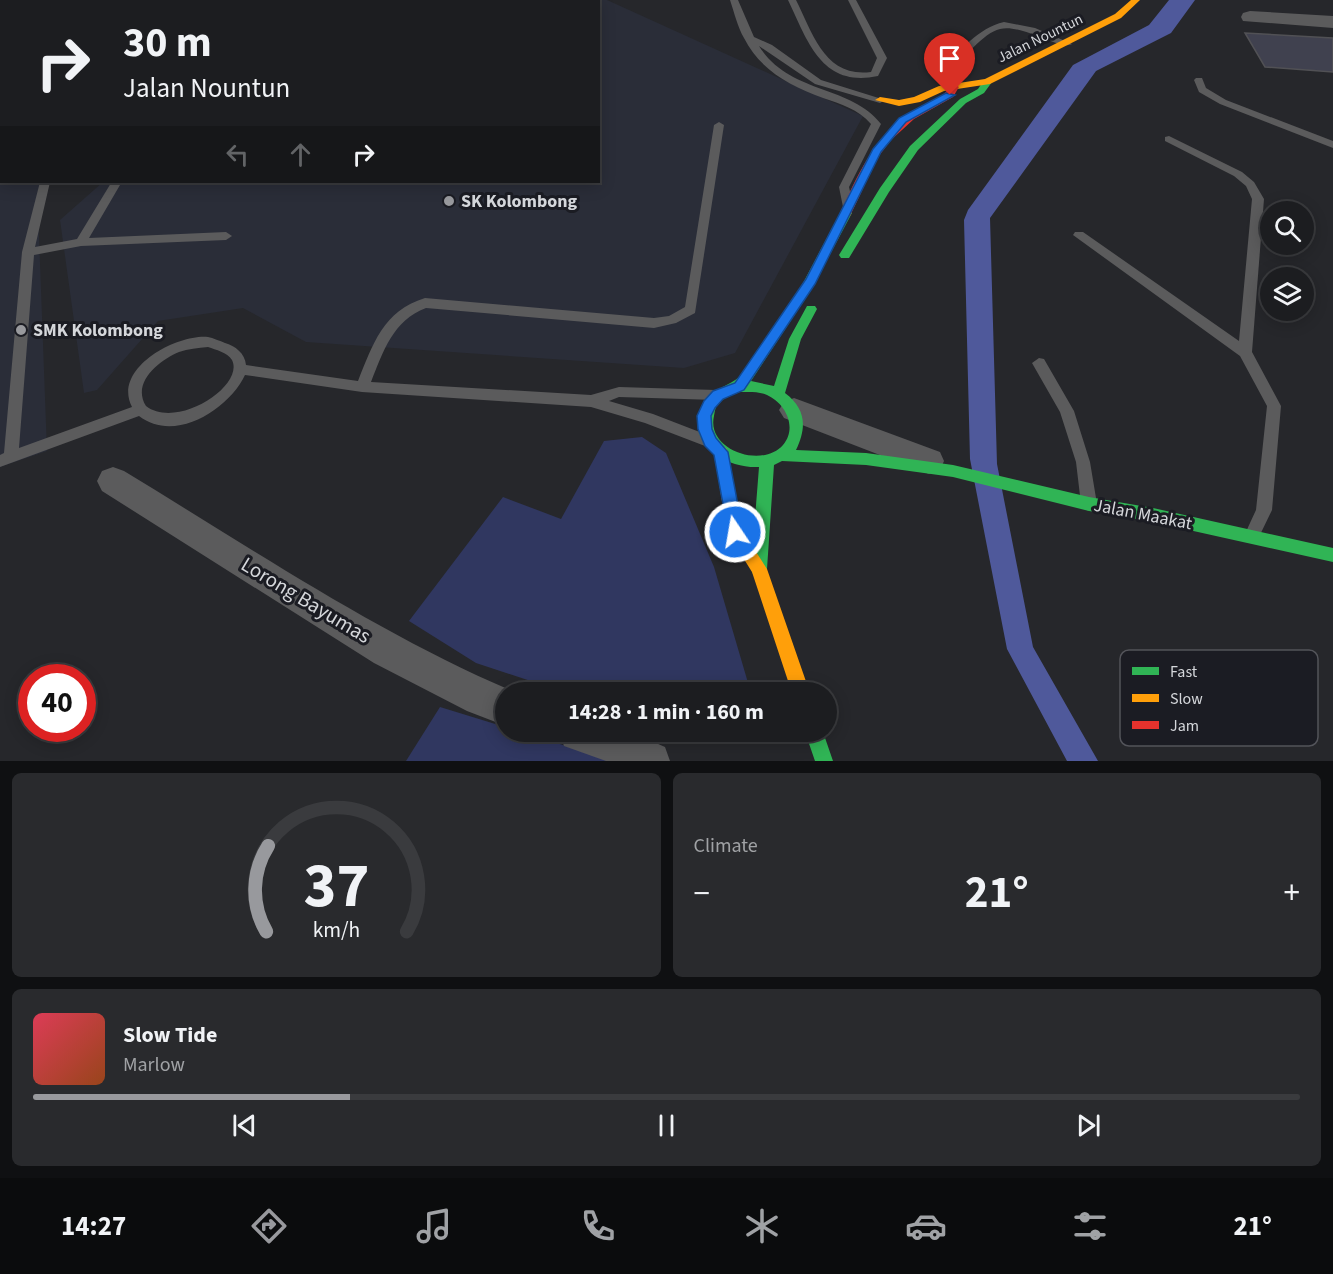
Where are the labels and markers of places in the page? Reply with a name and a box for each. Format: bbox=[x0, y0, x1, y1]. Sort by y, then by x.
pin bbox=[924, 33, 975, 95]
place label: SK Kolombong bbox=[461, 189, 578, 214]
marker: SK Kolombong bbox=[442, 194, 456, 208]
place label: SMK Kolombong bbox=[33, 318, 163, 343]
marker: SMK Kolombong bbox=[14, 323, 28, 337]

